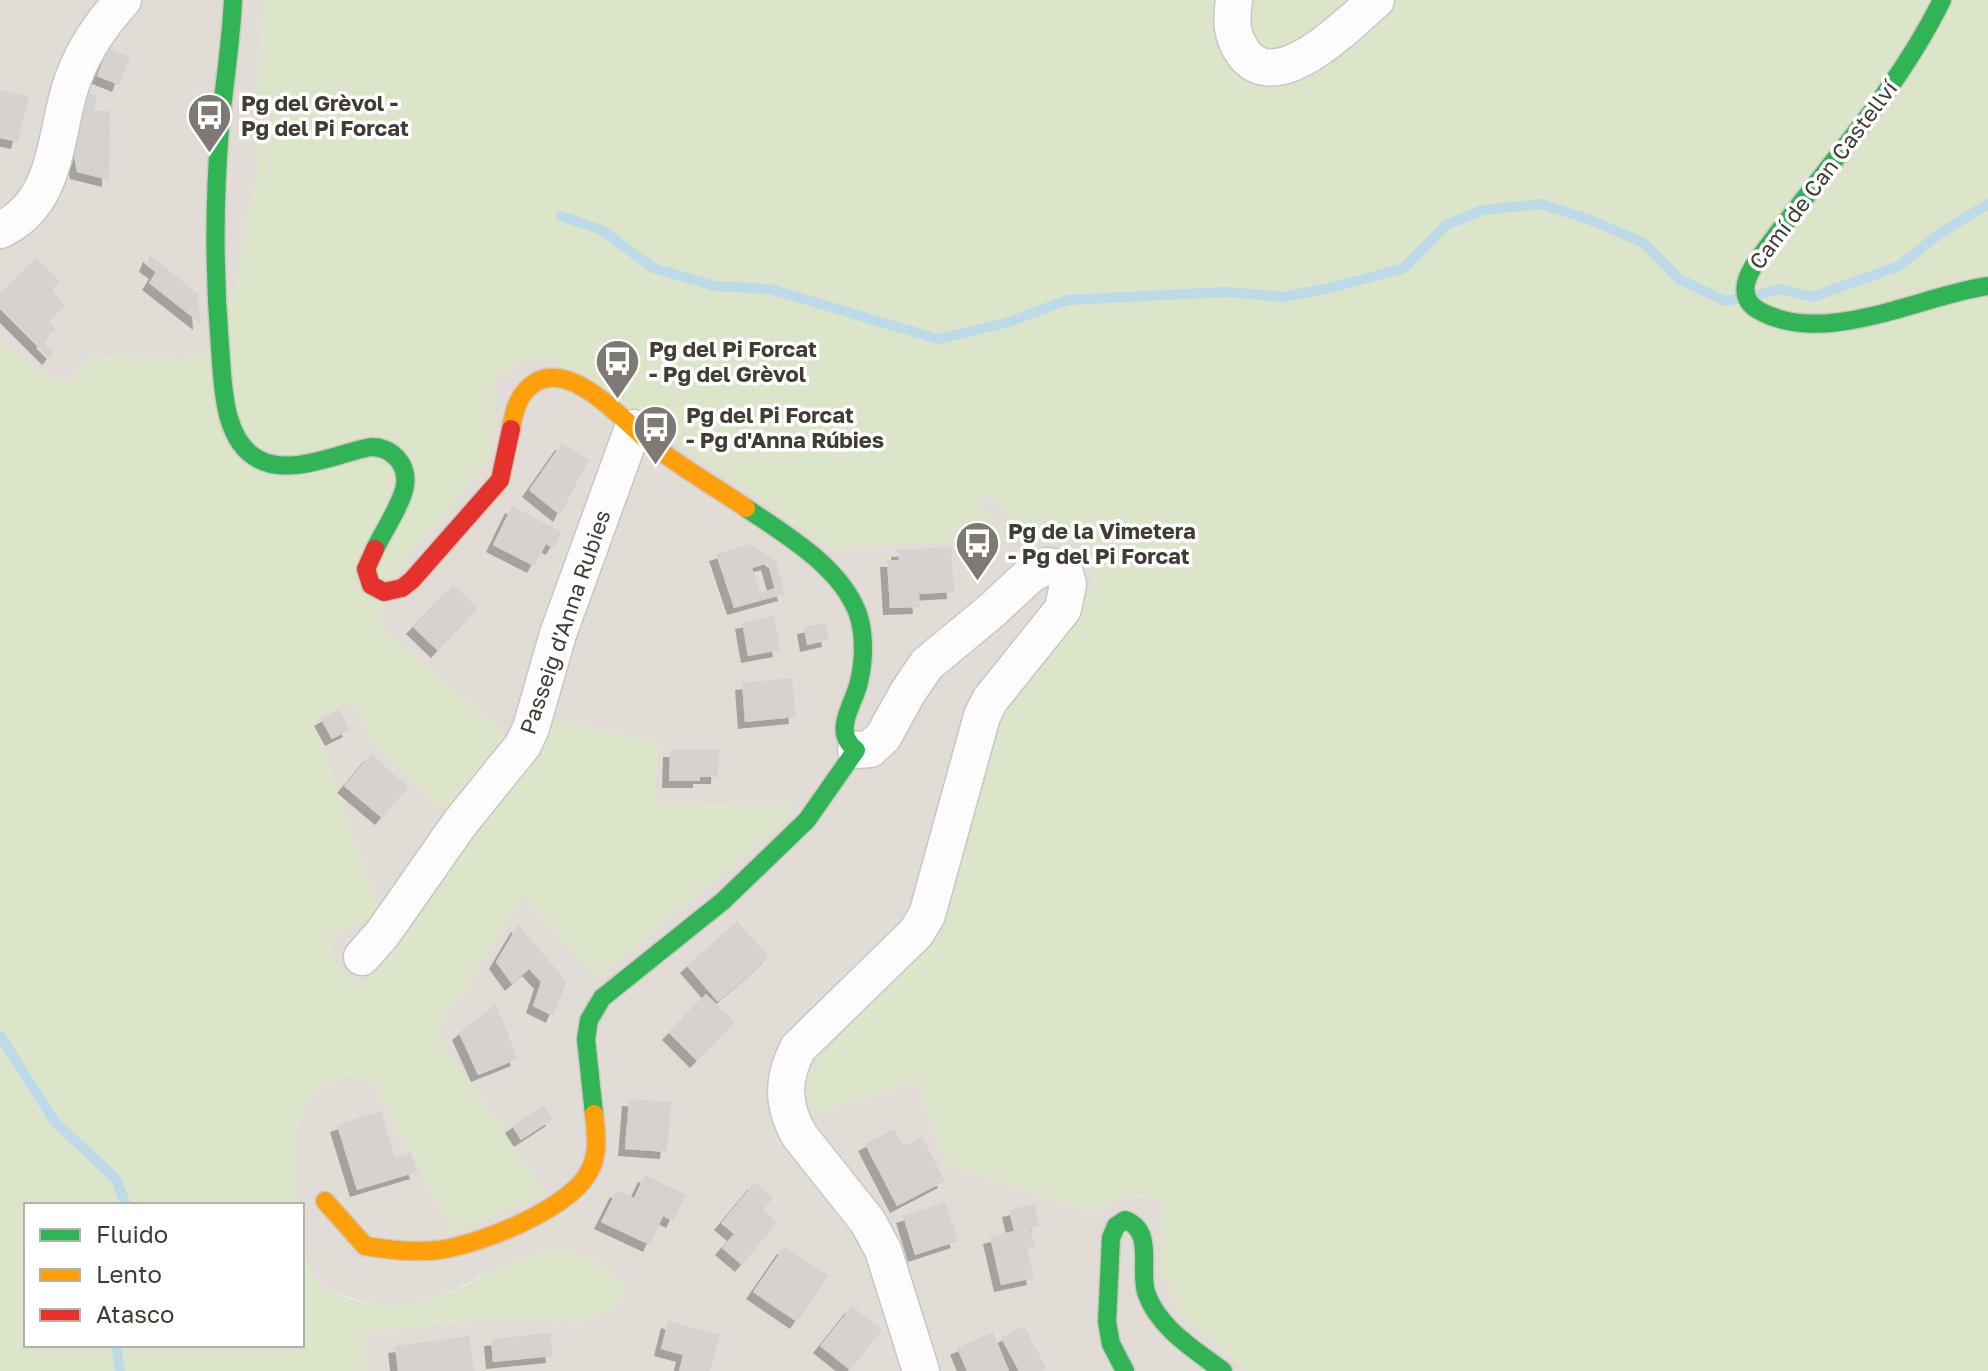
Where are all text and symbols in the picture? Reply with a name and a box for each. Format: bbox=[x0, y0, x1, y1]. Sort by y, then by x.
street label: Camí de Can Castellví bbox=[1743, 73, 1904, 274]
place label: Pg del Grèvol - Pg del Pi Forcat bbox=[241, 89, 409, 141]
bus stop icon: Pg del Grèvol - Pg del Pi Forcat bbox=[186, 92, 234, 155]
place label: Pg del Pi Forcat - Pg del Grèvol bbox=[649, 335, 817, 387]
bus stop icon: Pg del Pi Forcat - Pg del Grèvol bbox=[594, 338, 642, 401]
place label: Pg del Pi Forcat - Pg d'Anna Rúbies bbox=[686, 401, 884, 453]
bus stop icon: Pg del Pi Forcat - Pg d'Anna Rúbies bbox=[631, 404, 679, 467]
street label: Passeig d'Anna Rubies bbox=[513, 506, 616, 738]
place label: Pg de la Vimetera - Pg del Pi Forcat bbox=[1008, 517, 1196, 569]
bus stop icon: Pg de la Vimetera - Pg del Pi Forcat bbox=[953, 520, 1001, 583]
legend bbox=[24, 1203, 304, 1347]
text: Fluido bbox=[96, 1219, 168, 1248]
text: Lento bbox=[96, 1259, 162, 1288]
text: Atasco bbox=[96, 1299, 174, 1328]

